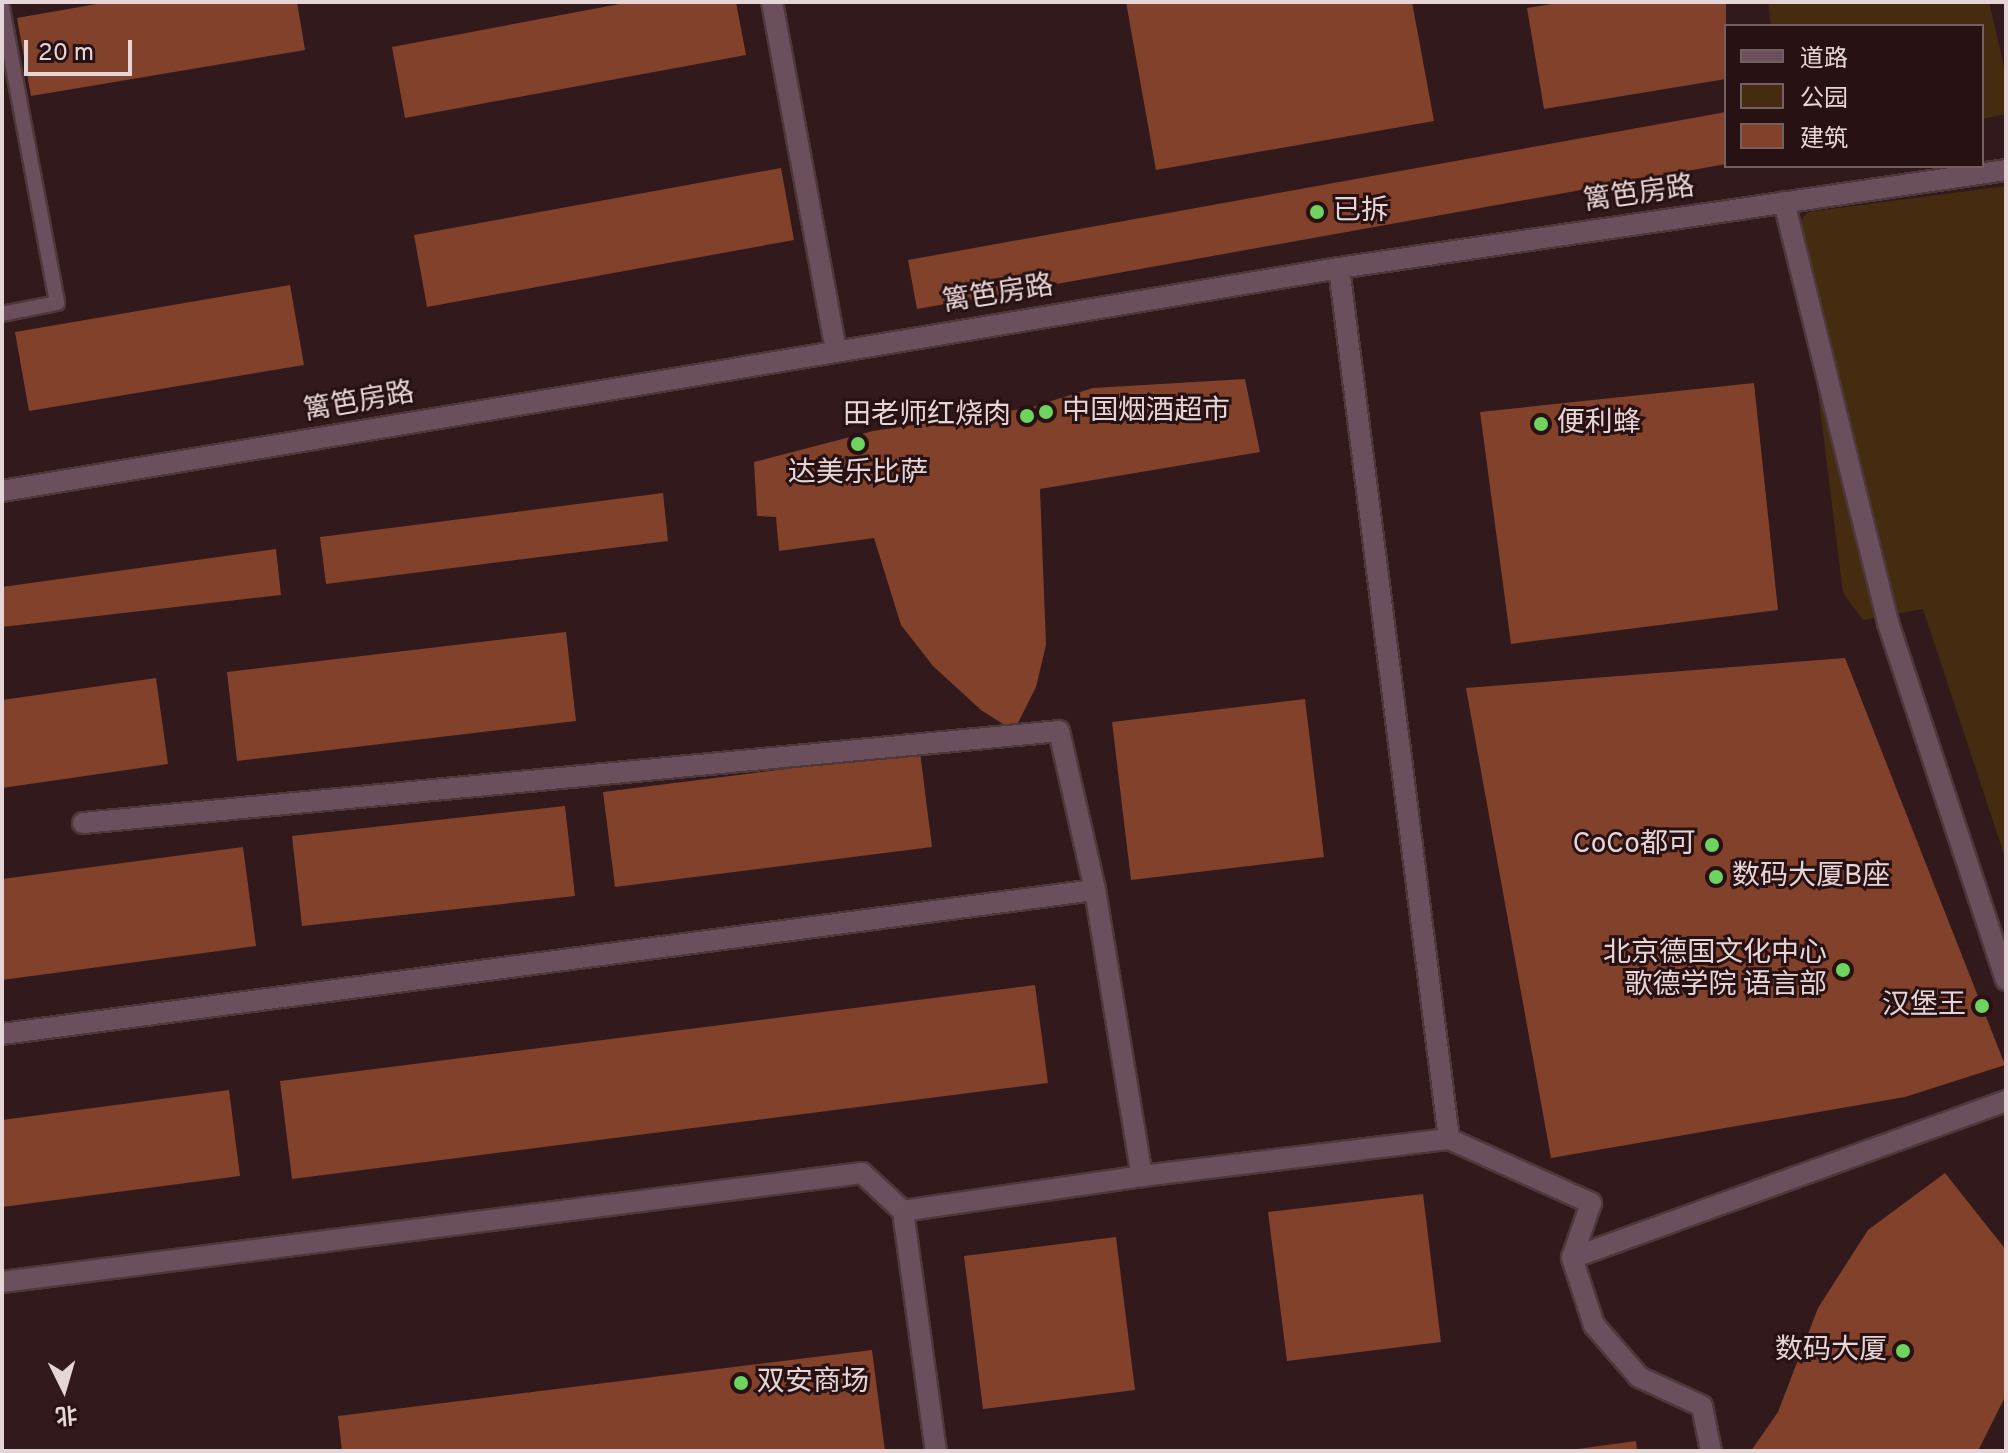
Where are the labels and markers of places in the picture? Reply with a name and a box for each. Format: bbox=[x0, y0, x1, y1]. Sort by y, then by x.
place label: 已拆 bbox=[1333, 195, 1389, 229]
marker: 已拆 bbox=[1308, 203, 1326, 221]
place label: 中国烟酒超市 bbox=[1062, 395, 1230, 429]
place label: 田老师红烧肉 bbox=[843, 399, 1011, 433]
marker: 中国烟酒超市 bbox=[1037, 403, 1055, 421]
marker: 田老师红烧肉 bbox=[1018, 407, 1036, 425]
place label: 便利蜂 bbox=[1557, 407, 1641, 441]
marker: 便利蜂 bbox=[1532, 415, 1550, 433]
marker: 达美乐比萨 bbox=[849, 435, 867, 453]
place label: 达美乐比萨 bbox=[788, 457, 928, 491]
place label: CoCo都可 bbox=[1573, 828, 1696, 862]
marker: CoCo都可 bbox=[1703, 836, 1721, 854]
place label: 数码大厦B座 bbox=[1732, 860, 1890, 894]
marker: 数码大厦B座 bbox=[1707, 868, 1725, 886]
place label: 北京德国文化中心 歌德学院 语言部 bbox=[1603, 937, 1827, 1003]
marker: 北京德国文化中心 歌德学院 语言部 bbox=[1834, 961, 1852, 979]
place label: 汉堡王 bbox=[1882, 989, 1966, 1023]
marker: 汉堡王 bbox=[1973, 997, 1991, 1015]
place label: 数码大厦 bbox=[1775, 1334, 1887, 1368]
marker: 数码大厦 bbox=[1894, 1342, 1912, 1360]
place label: 双安商场 bbox=[757, 1366, 869, 1400]
marker: 双安商场 bbox=[732, 1374, 750, 1392]

